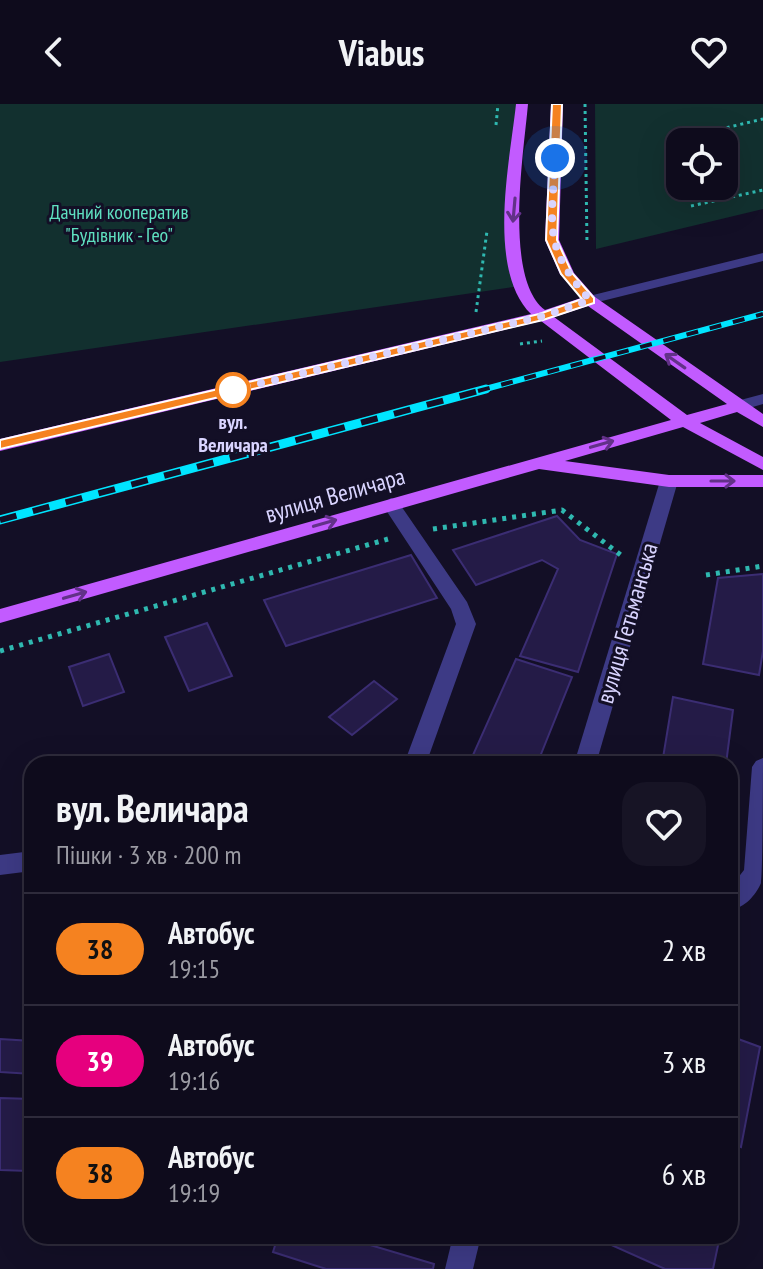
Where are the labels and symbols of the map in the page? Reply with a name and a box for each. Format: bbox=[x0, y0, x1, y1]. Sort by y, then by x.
your location bbox=[535, 138, 575, 178]
one-way arrow bbox=[506, 196, 521, 223]
park label: Дачний кооператив "Будівник - Гео" bbox=[50, 199, 188, 248]
one-way arrow bbox=[665, 353, 687, 369]
marker: вул. Величара bbox=[216, 373, 250, 407]
place label: вул. Величара bbox=[198, 409, 268, 458]
one-way arrow bbox=[588, 435, 614, 450]
street label: вулиця Величара bbox=[262, 460, 408, 530]
one-way arrow bbox=[709, 473, 736, 489]
one-way arrow bbox=[311, 515, 337, 530]
street label: вулиця Гетьманська bbox=[589, 539, 665, 707]
one-way arrow bbox=[62, 587, 87, 601]

